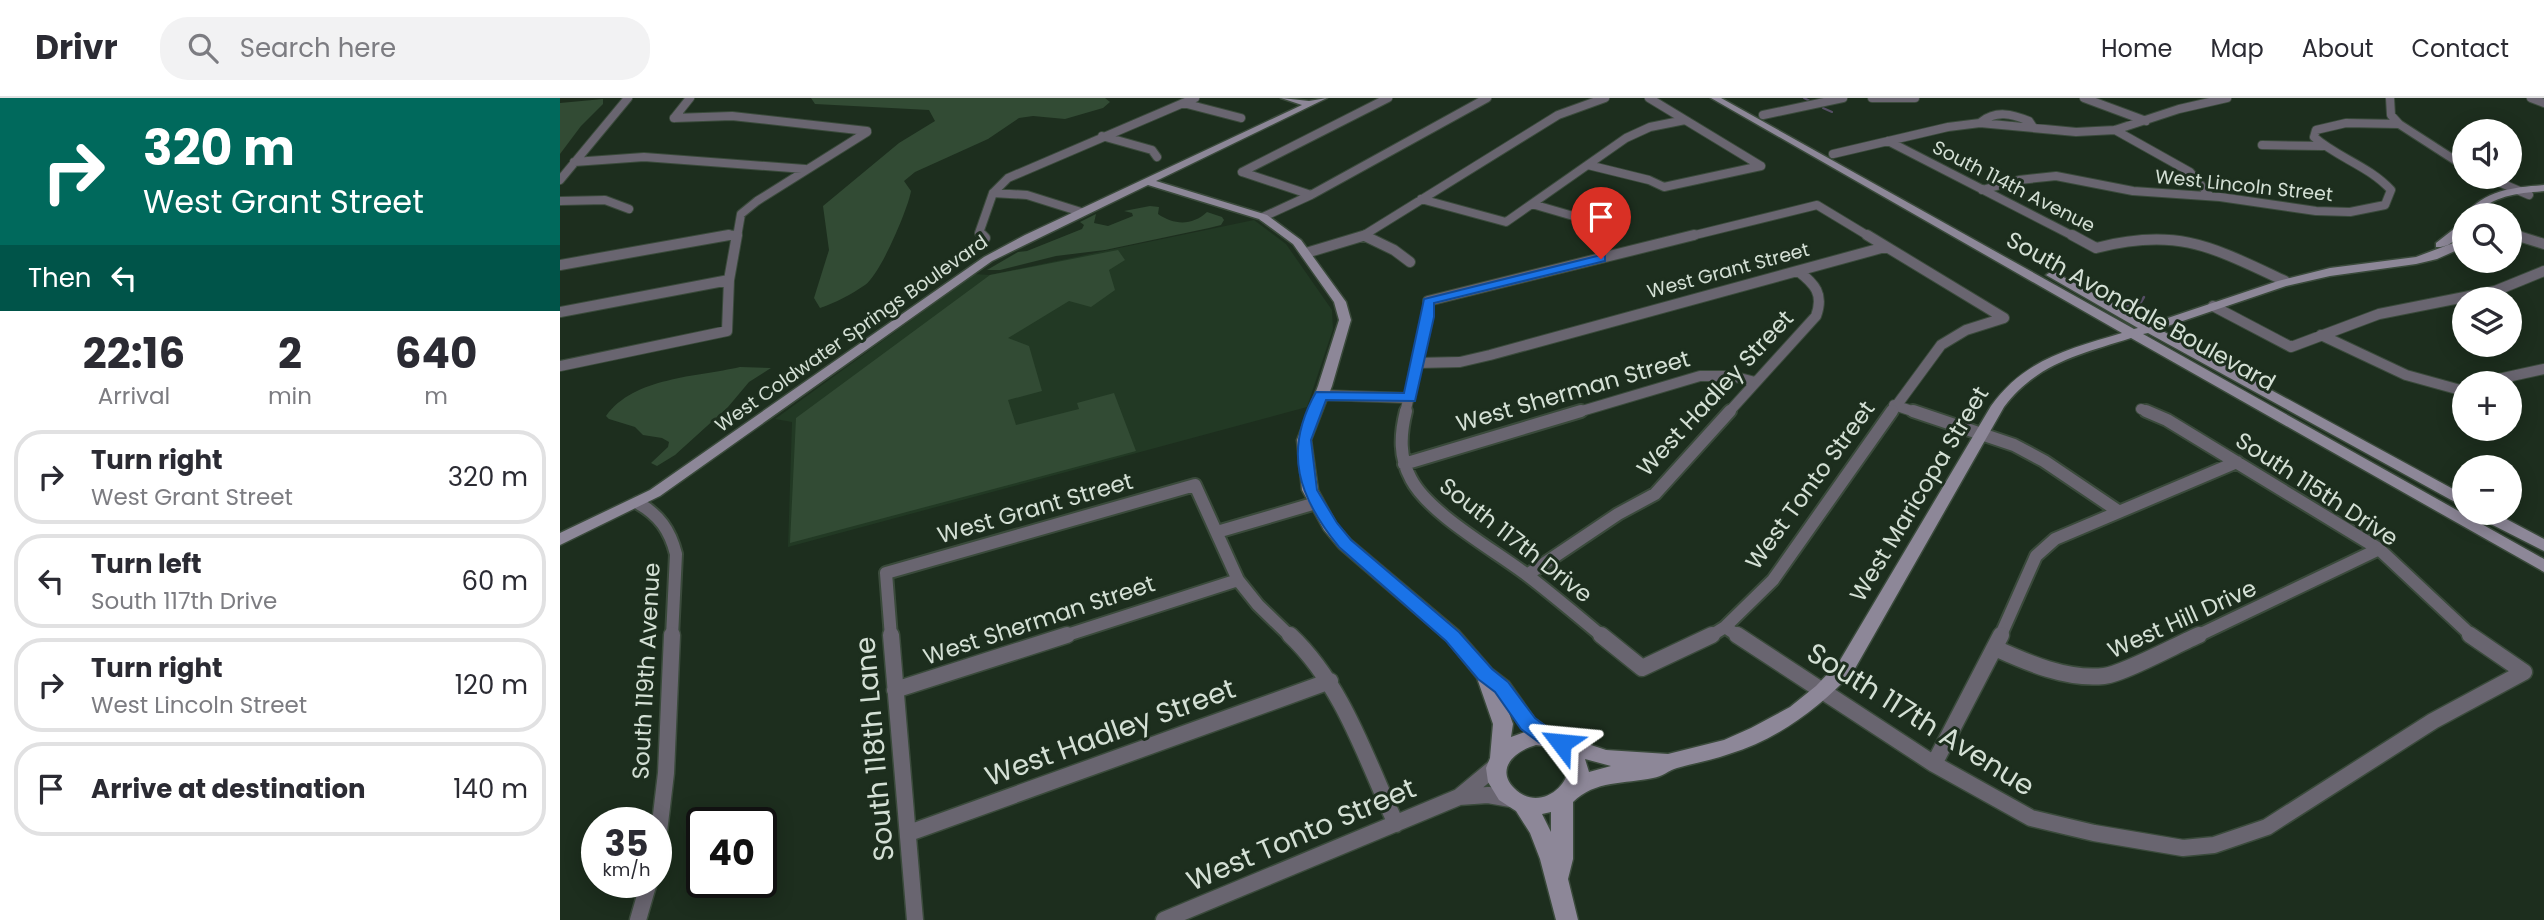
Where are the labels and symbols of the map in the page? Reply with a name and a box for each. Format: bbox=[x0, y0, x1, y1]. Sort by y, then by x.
street label: South 114th Avenue bbox=[1928, 134, 2100, 239]
street label: West Lincoln Street bbox=[2154, 163, 2334, 208]
pin bbox=[1571, 187, 1631, 259]
street label: South Avondale Boulevard bbox=[2001, 224, 2281, 398]
street label: West Coldwater Springs Boulevard bbox=[709, 228, 993, 438]
street label: West Grant Street bbox=[1644, 236, 1812, 305]
street label: West Hadley Street bbox=[1629, 303, 1801, 483]
street label: West Sherman Street bbox=[1452, 342, 1694, 440]
street label: West Maricopa Street bbox=[1842, 380, 1996, 608]
street label: West Tonto Street bbox=[1738, 394, 1882, 576]
street label: South 115th Drive bbox=[2229, 424, 2405, 554]
street label: West Grant Street bbox=[934, 465, 1136, 551]
street label: South 117th Drive bbox=[1433, 470, 1599, 610]
street label: South 119th Avenue bbox=[624, 562, 668, 780]
street label: West Sherman Street bbox=[919, 567, 1159, 673]
street label: West Hill Drive bbox=[2102, 572, 2262, 666]
street label: South 117th Avenue bbox=[1799, 634, 2042, 805]
street label: South 118th Lane bbox=[845, 635, 904, 863]
street label: West Hadley Street bbox=[980, 669, 1241, 796]
position arrow bbox=[1524, 706, 1598, 780]
street label: West Tonto Street bbox=[1181, 769, 1422, 900]
speed limit sign: 40 bbox=[686, 807, 777, 898]

